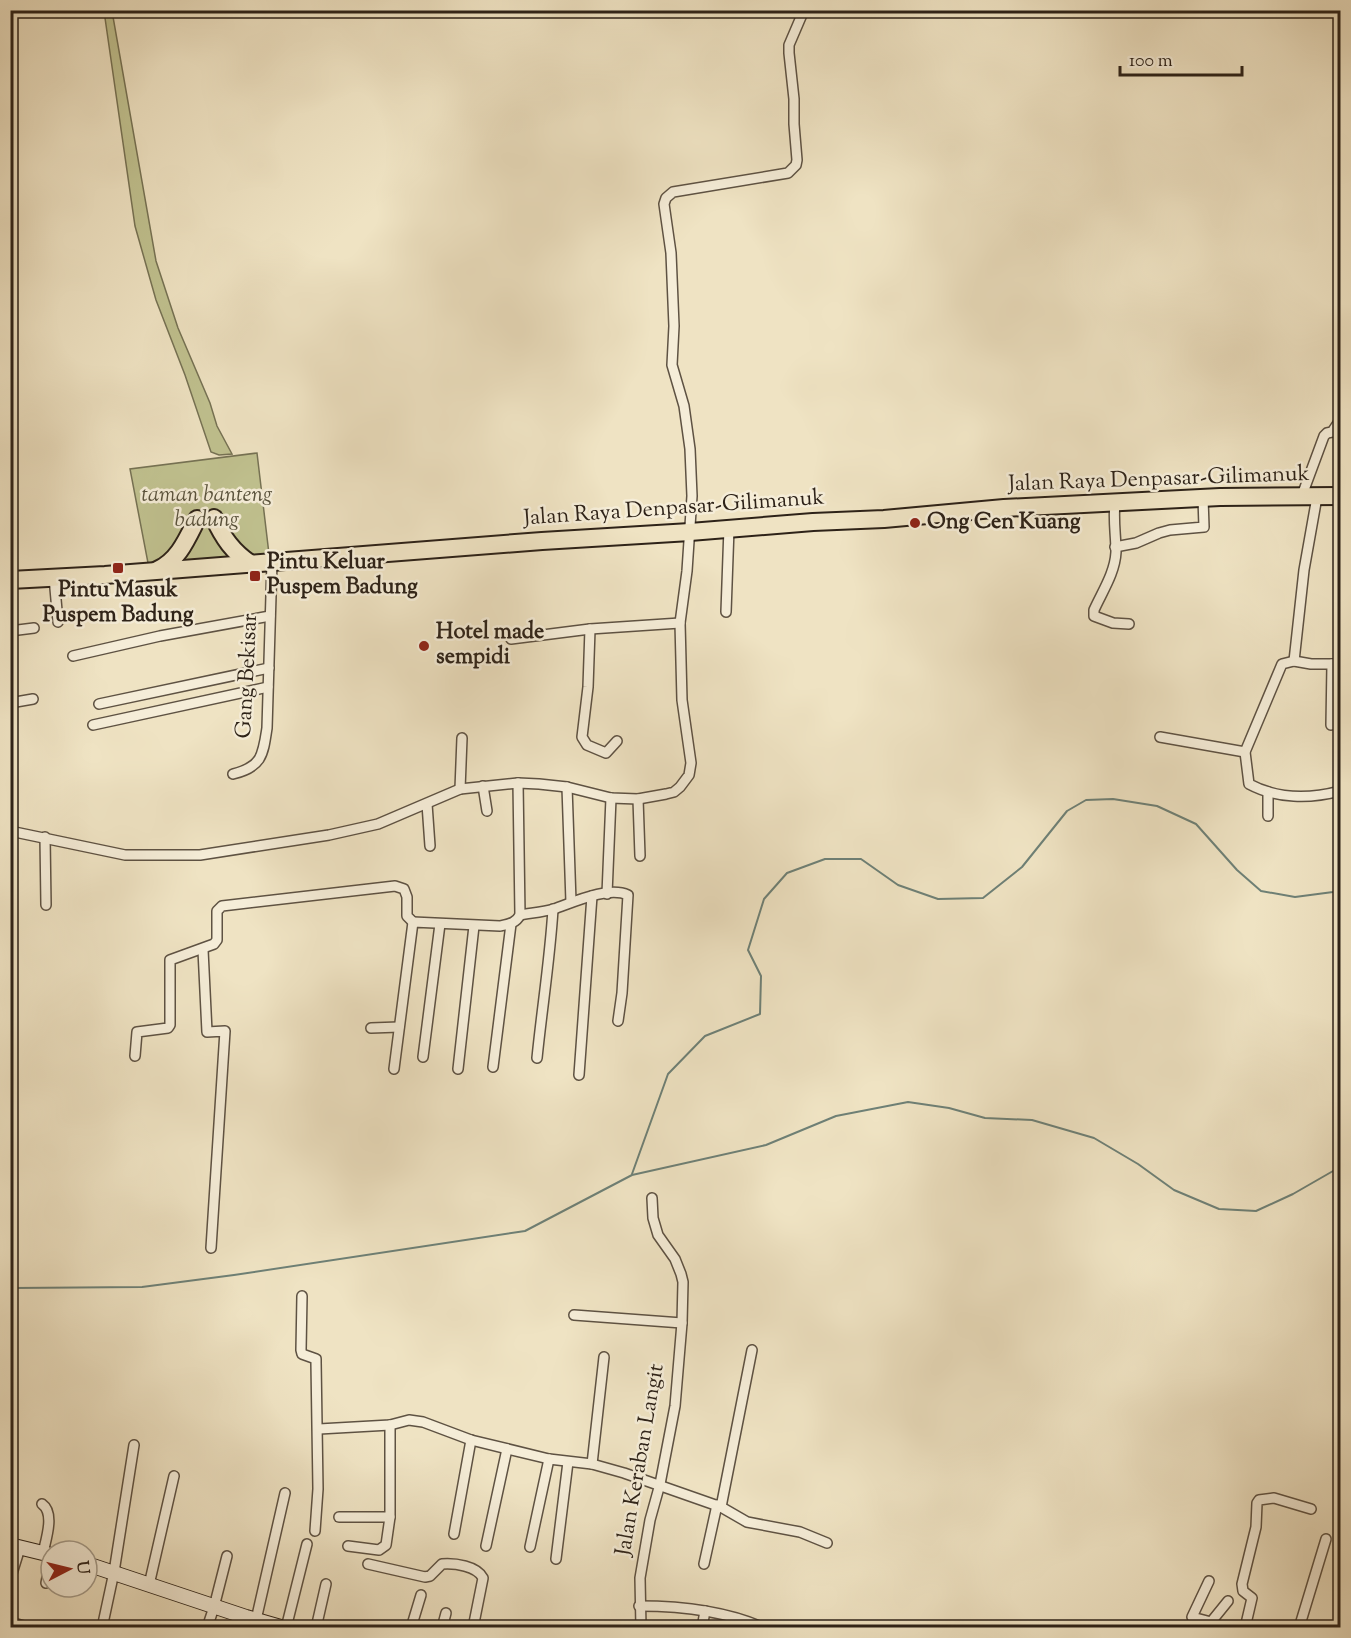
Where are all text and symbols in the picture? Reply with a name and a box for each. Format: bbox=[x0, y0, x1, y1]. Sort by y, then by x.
scale bar bbox=[1120, 39, 1242, 77]
text: 100 m bbox=[1129, 49, 1173, 75]
street label: Jalan Raya Denpasar-Gilimanuk bbox=[1007, 459, 1310, 501]
park label: taman banteng badung bbox=[141, 480, 273, 537]
street label: Jalan Raya Denpasar-Gilimanuk bbox=[522, 483, 825, 536]
place label: Ong Cen Kuang bbox=[927, 507, 1081, 539]
marker: Ong Cen Kuang bbox=[908, 516, 922, 530]
place label: Pintu Keluar Puspem Badung bbox=[267, 547, 418, 604]
marker: Pintu Masuk Puspem Badung bbox=[111, 561, 125, 575]
marker: Pintu Keluar Puspem Badung bbox=[248, 569, 262, 583]
place label: Pintu Masuk Puspem Badung bbox=[43, 575, 194, 632]
street label: Gang Bekisar bbox=[229, 613, 267, 739]
place label: Hotel made sempidi bbox=[436, 617, 544, 674]
marker: Hotel made sempidi bbox=[417, 639, 431, 653]
street label: Jalan Keraban Langit bbox=[608, 1361, 674, 1559]
north arrow bbox=[39, 1539, 99, 1599]
text: U bbox=[69, 1560, 94, 1576]

